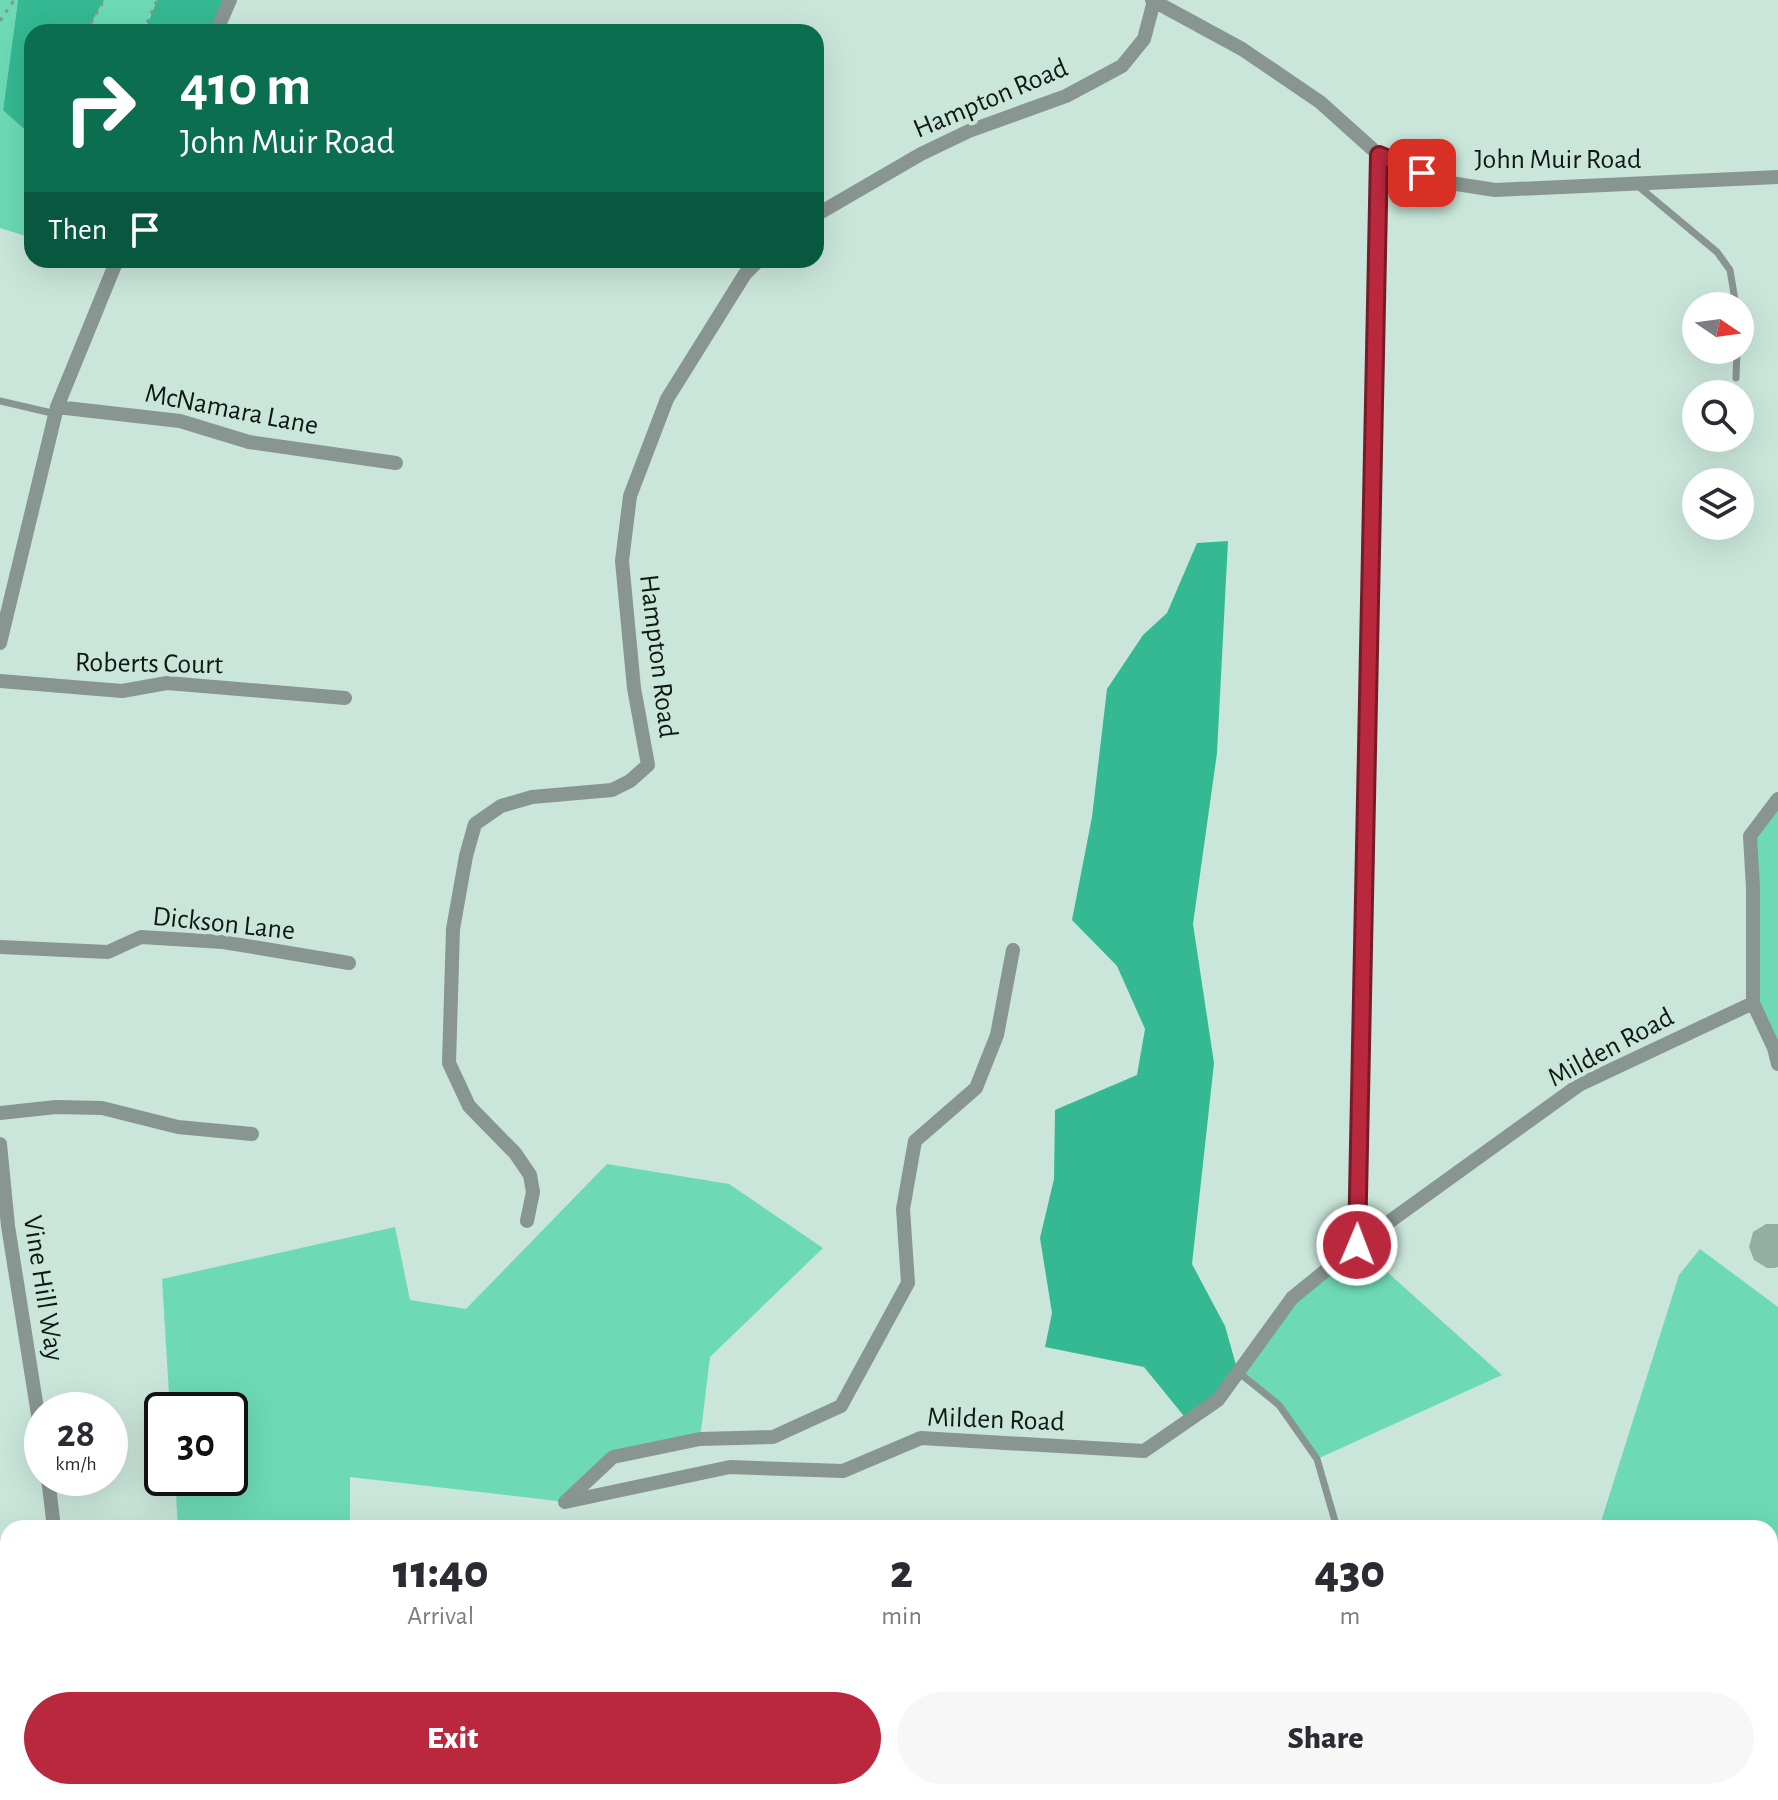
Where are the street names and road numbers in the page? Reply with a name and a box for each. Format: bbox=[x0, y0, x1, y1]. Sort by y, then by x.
street label: Hampton Road bbox=[910, 54, 1072, 144]
street label: John Muir Road bbox=[1474, 146, 1642, 174]
street label: McNamara Lane bbox=[143, 379, 321, 440]
street label: Hampton Road bbox=[634, 573, 682, 740]
street label: Roberts Court bbox=[75, 649, 223, 679]
street label: Dickson Lane bbox=[151, 903, 296, 945]
street label: Milden Road bbox=[1543, 1003, 1678, 1093]
street label: Vine Hill Way bbox=[18, 1214, 68, 1363]
street label: Milden Road bbox=[926, 1404, 1065, 1436]

